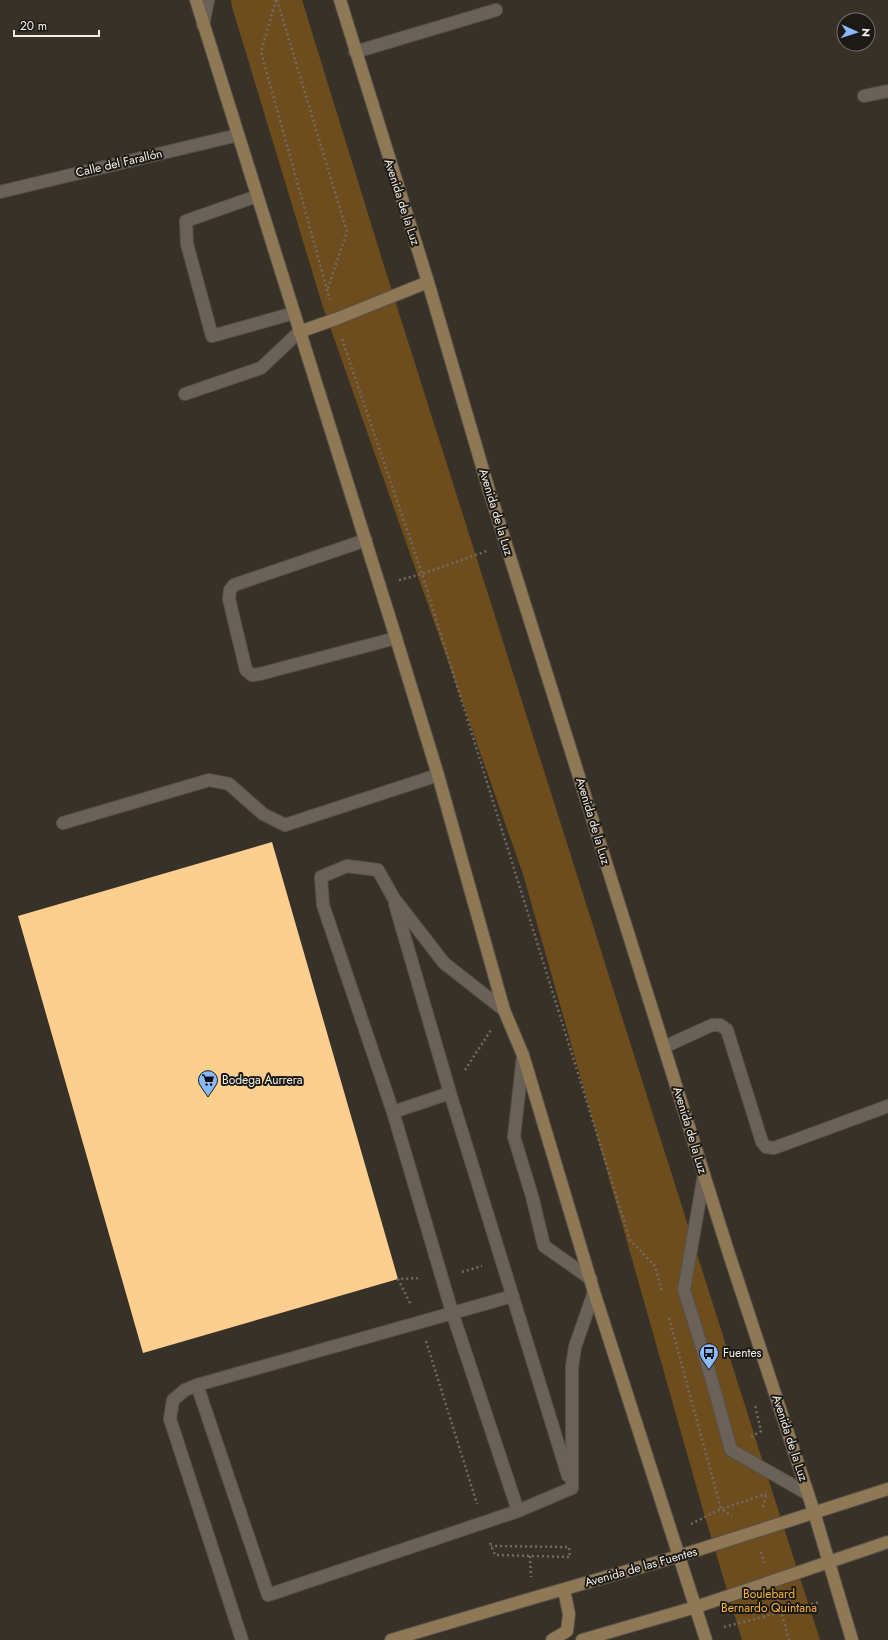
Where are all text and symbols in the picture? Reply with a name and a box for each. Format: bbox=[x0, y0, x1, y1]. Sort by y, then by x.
scale bar bbox=[14, 12, 99, 38]
north arrow bbox=[836, 12, 876, 52]
text: 20 m bbox=[20, 17, 47, 35]
text: N bbox=[858, 28, 874, 37]
street label: Calle del Farallón bbox=[74, 144, 164, 182]
street label: Avenida de la Luz bbox=[380, 156, 425, 248]
street label: Avenida de la Luz bbox=[474, 466, 518, 558]
street label: Avenida de la Luz bbox=[571, 775, 615, 867]
supermarket icon: Bodega Aurrera bbox=[197, 1069, 219, 1097]
place label: Bodega Aurrera bbox=[222, 1071, 303, 1089]
street label: Avenida de la Luz bbox=[668, 1084, 712, 1176]
bus stop icon: Fuentes bbox=[698, 1342, 720, 1370]
place label: Fuentes bbox=[723, 1344, 762, 1362]
street label: Avenida de la Luz bbox=[768, 1392, 813, 1484]
street label: Avenida de las Fuentes bbox=[583, 1542, 700, 1592]
park label: Boulebard Bernardo Quintana bbox=[721, 1585, 817, 1617]

